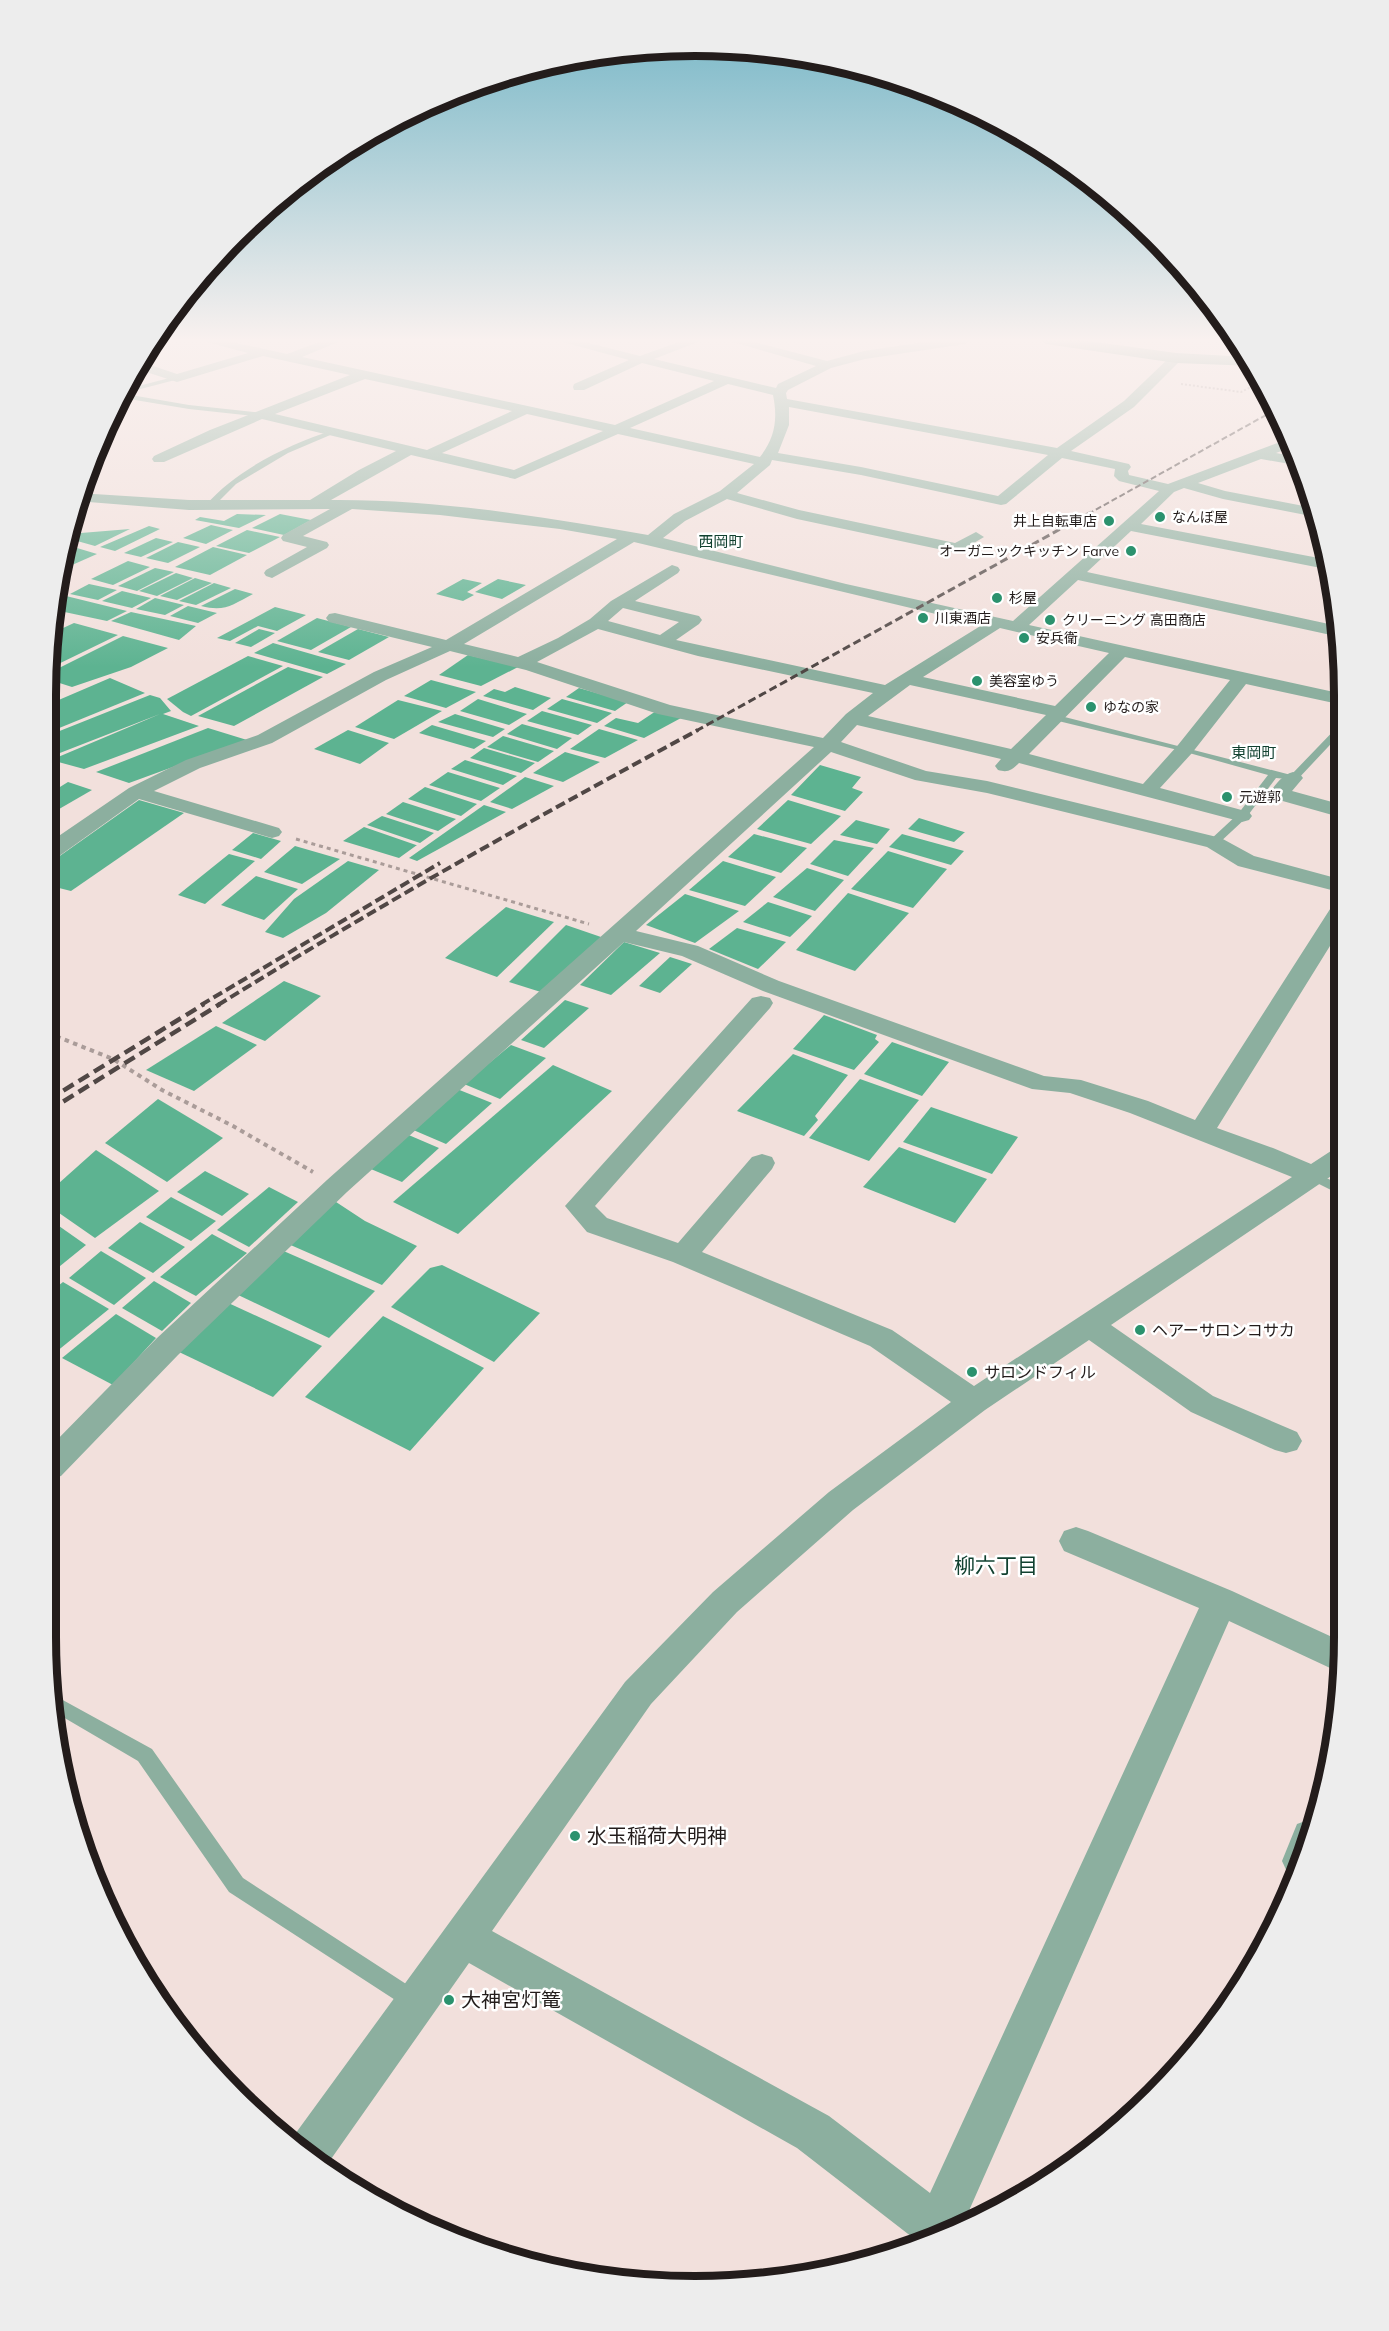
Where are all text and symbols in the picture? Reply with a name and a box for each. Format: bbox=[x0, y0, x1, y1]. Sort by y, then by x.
place label: なんぼ屋 bbox=[1172, 508, 1228, 526]
marker: なんぼ屋 bbox=[1153, 510, 1167, 524]
place label: 井上自転車店 bbox=[1013, 512, 1097, 530]
marker: 井上自転車店 bbox=[1102, 514, 1116, 528]
district label: 西岡町 bbox=[698, 532, 744, 551]
place label: オーガニックキッチン Farve bbox=[939, 542, 1119, 560]
marker: オーガニックキッチン Farve bbox=[1124, 544, 1138, 558]
place label: 杉屋 bbox=[1009, 589, 1037, 607]
marker: 杉屋 bbox=[990, 591, 1004, 605]
place label: 川東酒店 bbox=[935, 609, 991, 627]
marker: 川東酒店 bbox=[916, 611, 930, 625]
place label: クリーニング 高田商店 bbox=[1062, 611, 1206, 629]
marker: クリーニング 高田商店 bbox=[1043, 613, 1057, 627]
place label: 安兵衛 bbox=[1036, 629, 1078, 647]
marker: 安兵衛 bbox=[1017, 631, 1031, 645]
place label: 美容室ゆう bbox=[989, 672, 1059, 690]
marker: 美容室ゆう bbox=[970, 674, 984, 688]
place label: ゆなの家 bbox=[1103, 698, 1159, 716]
marker: ゆなの家 bbox=[1084, 700, 1098, 714]
district label: 東岡町 bbox=[1231, 743, 1277, 762]
place label: 元遊郭 bbox=[1239, 788, 1281, 806]
marker: 元遊郭 bbox=[1220, 790, 1234, 804]
place label: ヘアーサロンコサカ bbox=[1152, 1320, 1295, 1340]
marker: ヘアーサロンコサカ bbox=[1133, 1323, 1147, 1337]
place label: サロンドフィル bbox=[984, 1362, 1096, 1382]
marker: サロンドフィル bbox=[965, 1365, 979, 1379]
district label: 柳六丁目 bbox=[954, 1552, 1038, 1578]
place label: 水玉稲荷大明神 bbox=[587, 1823, 727, 1848]
marker: 水玉稲荷大明神 bbox=[568, 1829, 582, 1843]
place label: 大神宮灯篭 bbox=[461, 1987, 561, 2012]
marker: 大神宮灯篭 bbox=[442, 1993, 456, 2007]

